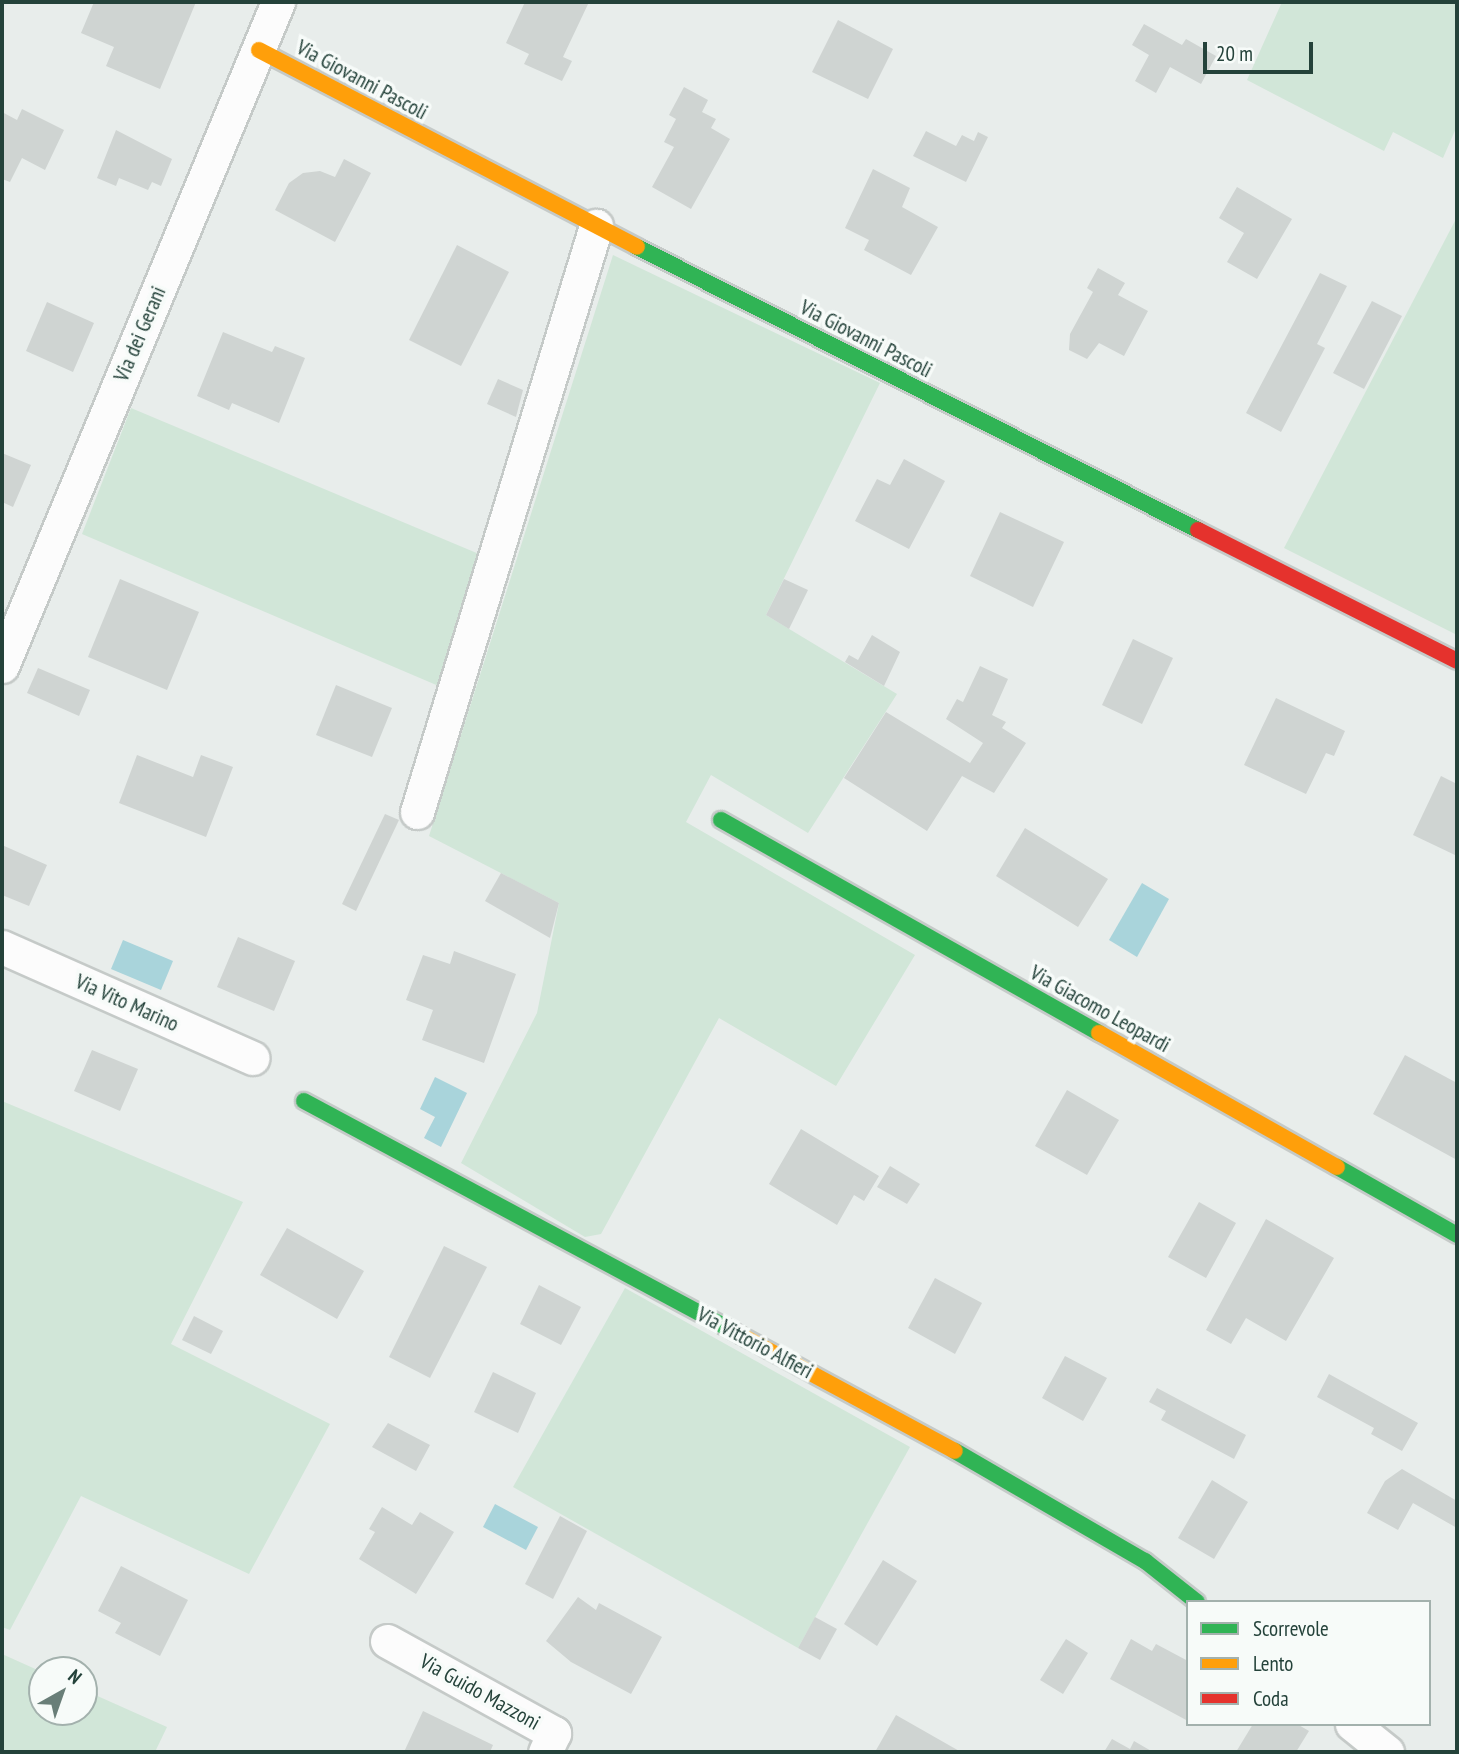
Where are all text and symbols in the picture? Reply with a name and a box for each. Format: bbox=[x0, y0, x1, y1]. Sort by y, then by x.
scale bar bbox=[1207, 28, 1317, 72]
street label: Via Giovanni Pascoli bbox=[292, 35, 432, 125]
text: 20 m bbox=[1216, 40, 1253, 67]
street label: Via dei Gerani bbox=[109, 283, 171, 385]
street label: Via Giovanni Pascoli bbox=[796, 295, 936, 383]
street label: Via Giacomo Leopardi bbox=[1026, 960, 1174, 1058]
street label: Via Vito Marino bbox=[71, 969, 183, 1037]
street label: Via Vittorio Alfieri bbox=[692, 1302, 818, 1384]
legend bbox=[1186, 1600, 1431, 1726]
text: Scorrevole bbox=[1253, 1615, 1329, 1642]
street label: Via Guido Mazzoni bbox=[416, 1649, 544, 1735]
text: Lento bbox=[1253, 1650, 1293, 1677]
north arrow bbox=[28, 1656, 98, 1726]
text: N bbox=[64, 1664, 87, 1689]
text: Coda bbox=[1253, 1685, 1289, 1712]

